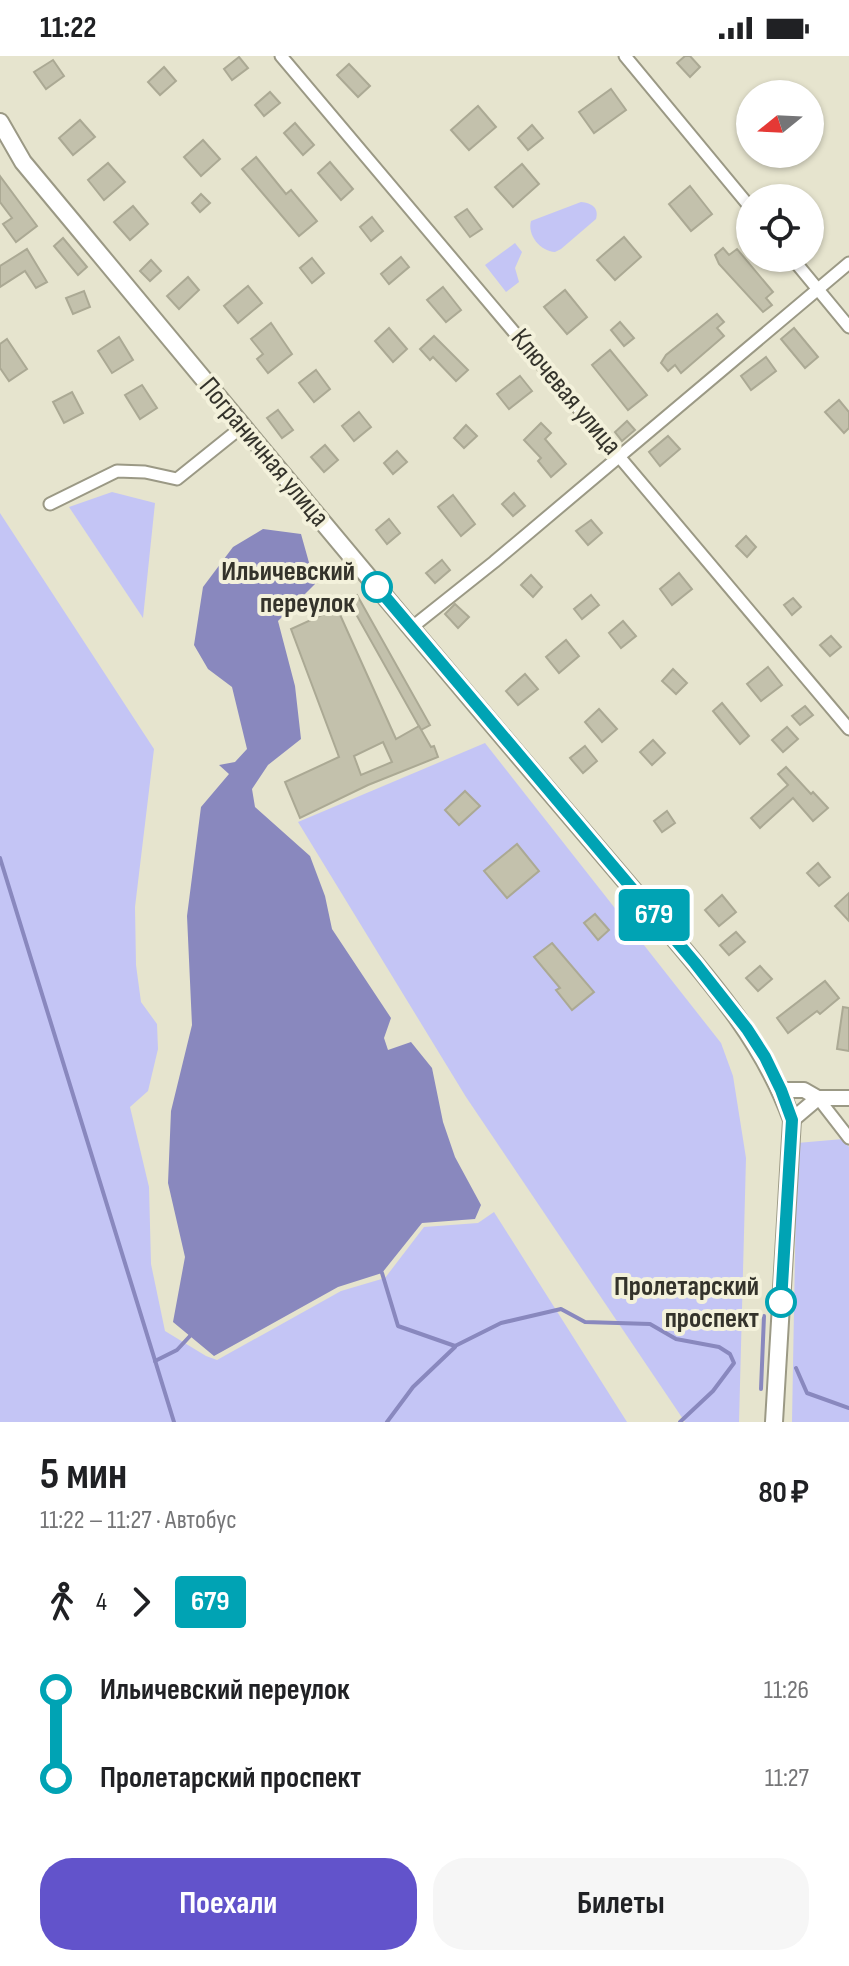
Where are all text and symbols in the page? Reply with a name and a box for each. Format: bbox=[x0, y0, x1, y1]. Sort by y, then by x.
text: 11:22 bbox=[40, 10, 97, 46]
north arrow bbox=[736, 80, 824, 168]
map controls bbox=[736, 80, 824, 272]
button: locate bbox=[736, 184, 824, 272]
street label: Ключевая улица bbox=[504, 322, 628, 462]
street label: Пограничная улица bbox=[192, 371, 336, 533]
place label: Ильичевский переулок bbox=[221, 555, 355, 620]
marker: Ильичевский переулок bbox=[362, 572, 392, 602]
line badge: 679 bbox=[608, 889, 700, 941]
text: 679 bbox=[635, 898, 673, 931]
place label: Пролетарский проспект bbox=[614, 1270, 759, 1335]
marker: Пролетарский проспект bbox=[766, 1287, 796, 1317]
text: 5 мин bbox=[40, 1448, 127, 1501]
text: 80 ₽ bbox=[758, 1475, 809, 1511]
text: 11:22 – 11:27 · Автобус bbox=[40, 1505, 237, 1536]
icon: walk bbox=[40, 1580, 84, 1624]
icon: forward bbox=[119, 1580, 163, 1624]
text: 679 bbox=[191, 1585, 230, 1618]
text: 4 bbox=[96, 1587, 107, 1618]
text: Ильичевский переулок bbox=[100, 1672, 350, 1708]
text: 11:26 bbox=[764, 1675, 809, 1706]
text: Пролетарский проспект bbox=[100, 1760, 361, 1796]
text: 11:27 bbox=[765, 1763, 809, 1794]
button: Поехали bbox=[40, 1858, 417, 1950]
button: Билеты bbox=[433, 1858, 809, 1950]

